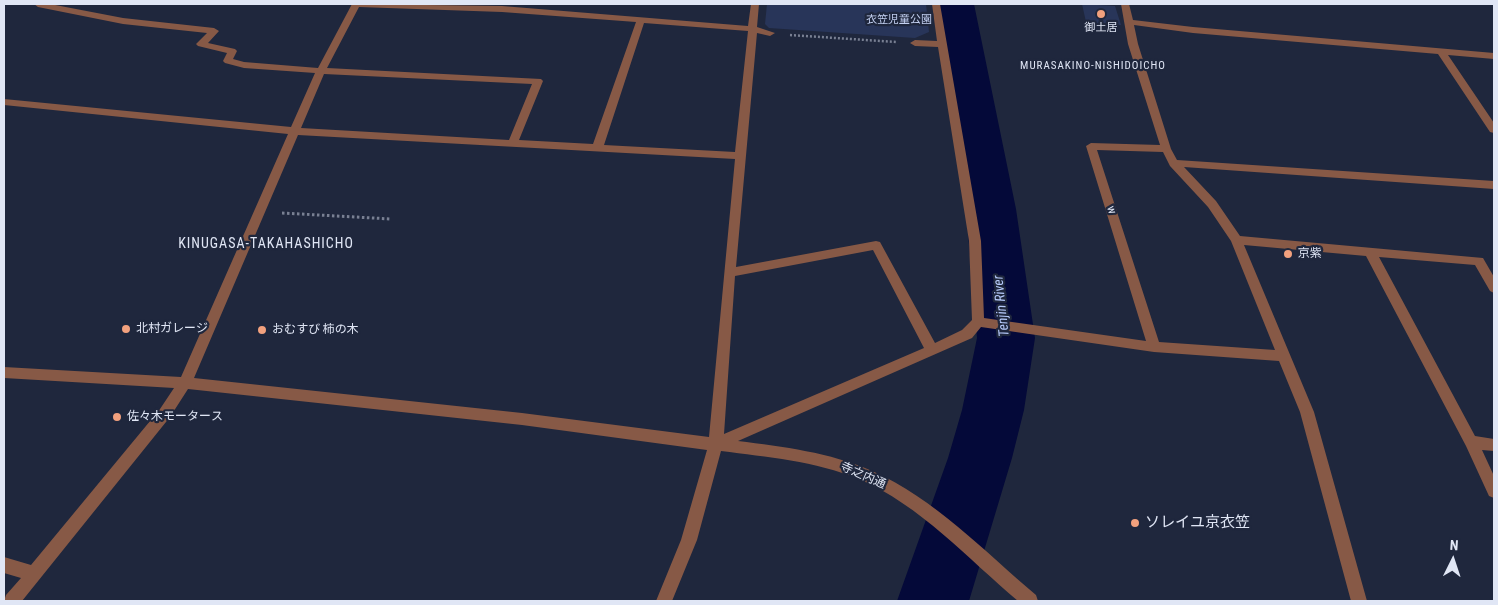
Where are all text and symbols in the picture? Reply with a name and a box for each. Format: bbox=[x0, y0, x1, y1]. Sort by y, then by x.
marker: 御土居 bbox=[1095, 8, 1107, 20]
park label: 衣笠児童公園 bbox=[866, 13, 932, 27]
place label: 御土居 bbox=[1085, 21, 1117, 35]
district label: MURASAKINO-NISHIDOICHO bbox=[1017, 59, 1169, 73]
street label: w bbox=[1103, 204, 1119, 216]
district label: KINUGASA-TAKAHASHICHO bbox=[176, 236, 356, 252]
place label: 京紫 bbox=[1298, 247, 1322, 261]
marker: 京紫 bbox=[1282, 248, 1294, 260]
water label: Tenjin River bbox=[990, 274, 1014, 338]
place label: 北村ガレージ bbox=[136, 322, 208, 336]
marker: 北村ガレージ bbox=[120, 323, 132, 335]
place label: おむすび 柿の木 bbox=[272, 323, 359, 337]
marker: おむすび 柿の木 bbox=[256, 324, 268, 336]
place label: 佐々木モータース bbox=[127, 410, 223, 424]
marker: 佐々木モータース bbox=[111, 411, 123, 423]
street label: 寺之内通 bbox=[838, 460, 888, 492]
place label: ソレイユ京衣笠 bbox=[1145, 514, 1250, 532]
marker: ソレイユ京衣笠 bbox=[1129, 517, 1141, 529]
north arrow bbox=[1428, 535, 1478, 585]
text: N bbox=[1449, 537, 1459, 553]

